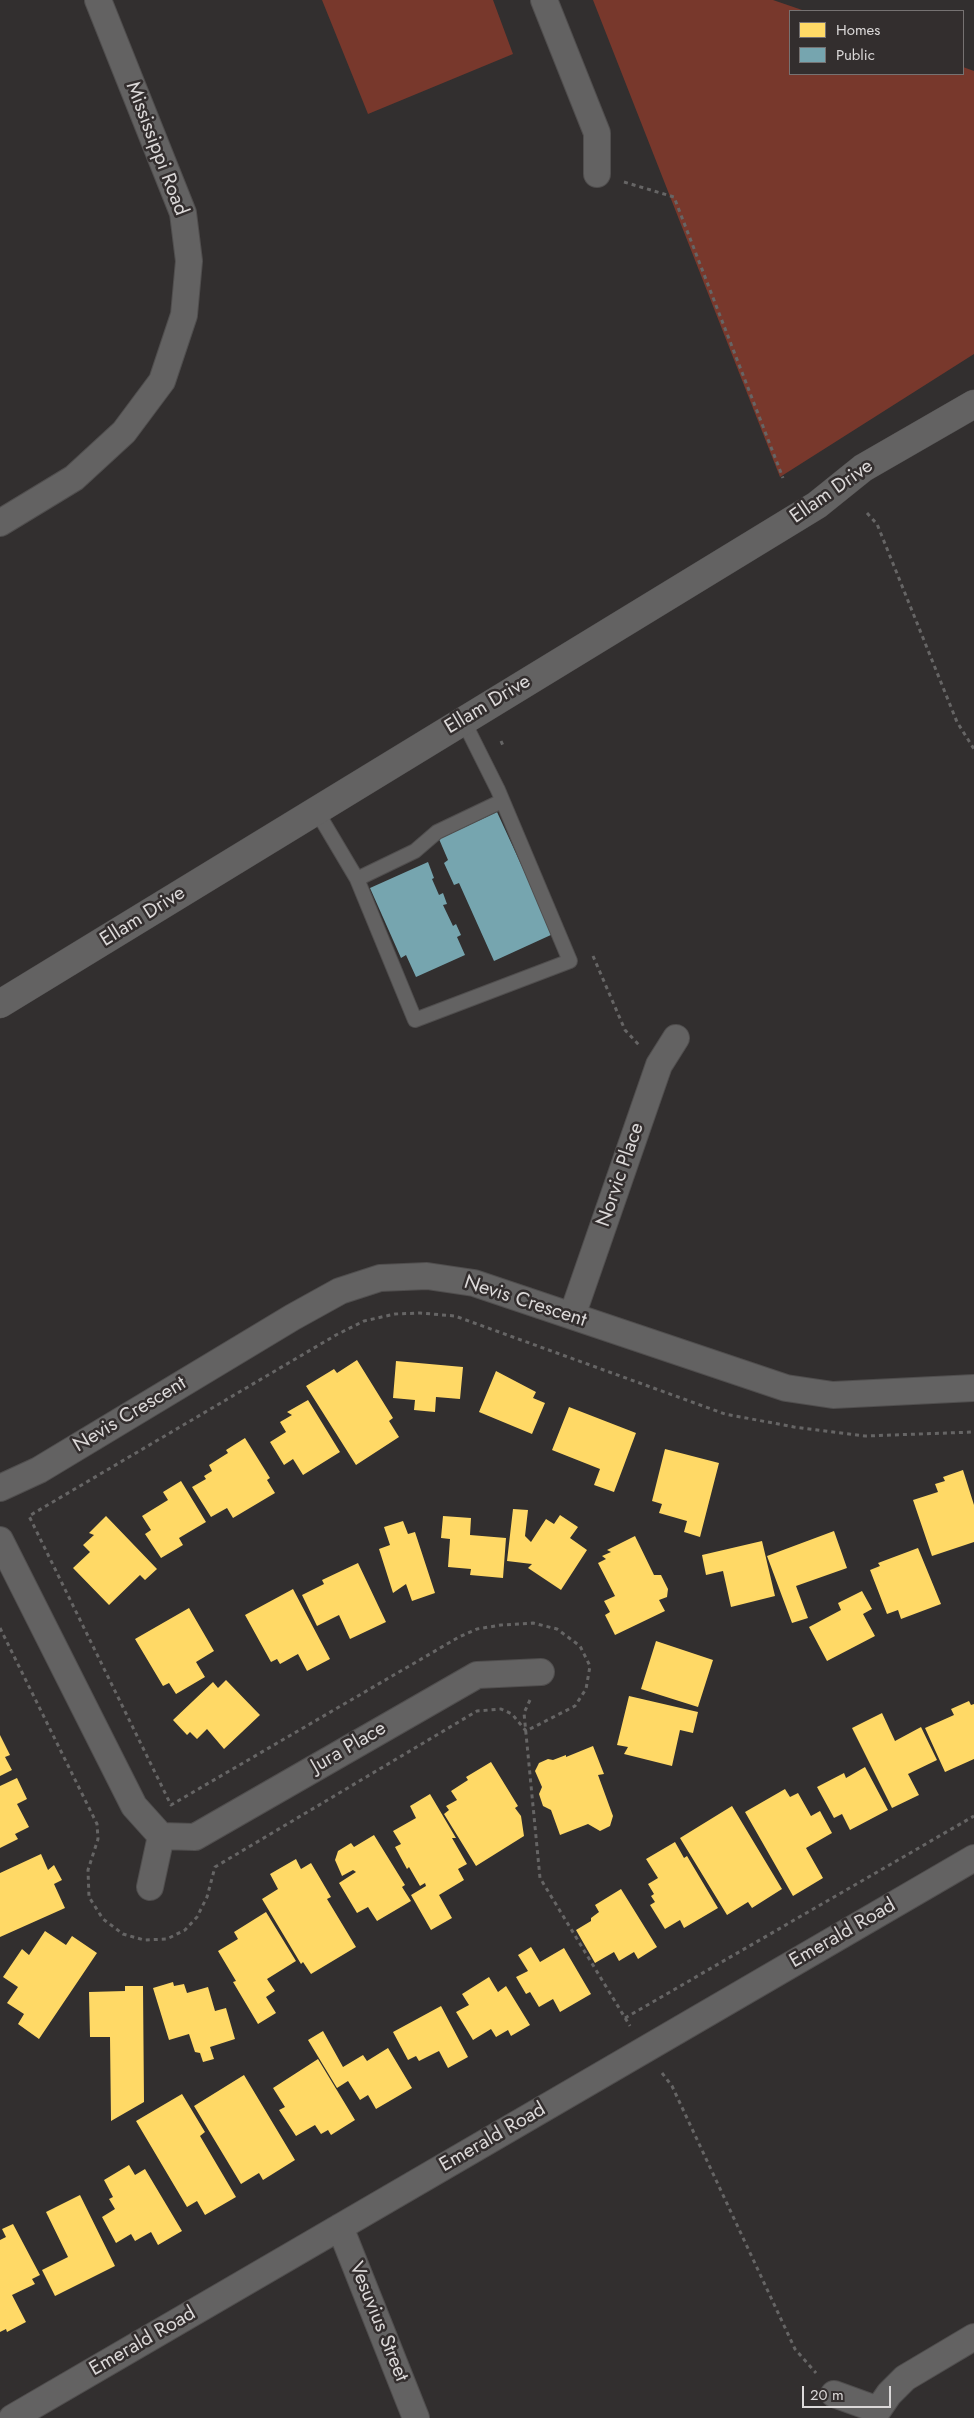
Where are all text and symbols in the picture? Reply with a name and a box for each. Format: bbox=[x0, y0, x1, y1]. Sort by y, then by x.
legend bbox=[789, 10, 964, 75]
text: Homes bbox=[836, 19, 880, 41]
text: Public bbox=[836, 44, 875, 66]
street label: Mississippi Road bbox=[119, 79, 193, 219]
street label: Ellam Drive bbox=[786, 455, 878, 529]
street label: Ellam Drive bbox=[441, 670, 535, 740]
street label: Ellam Drive bbox=[96, 881, 190, 953]
street label: Norvic Place bbox=[592, 1120, 650, 1230]
street label: Nevis Crescent bbox=[461, 1271, 589, 1333]
street label: Nevis Crescent bbox=[69, 1372, 191, 1458]
street label: Jura Place bbox=[307, 1717, 391, 1779]
street label: Emerald Road bbox=[786, 1894, 900, 1974]
street label: Emerald Road bbox=[436, 2098, 550, 2178]
street label: Vesuvius Street bbox=[343, 2259, 413, 2385]
street label: Emerald Road bbox=[86, 2302, 200, 2382]
scale bar bbox=[804, 2376, 893, 2408]
text: 20 m bbox=[810, 2384, 844, 2406]

